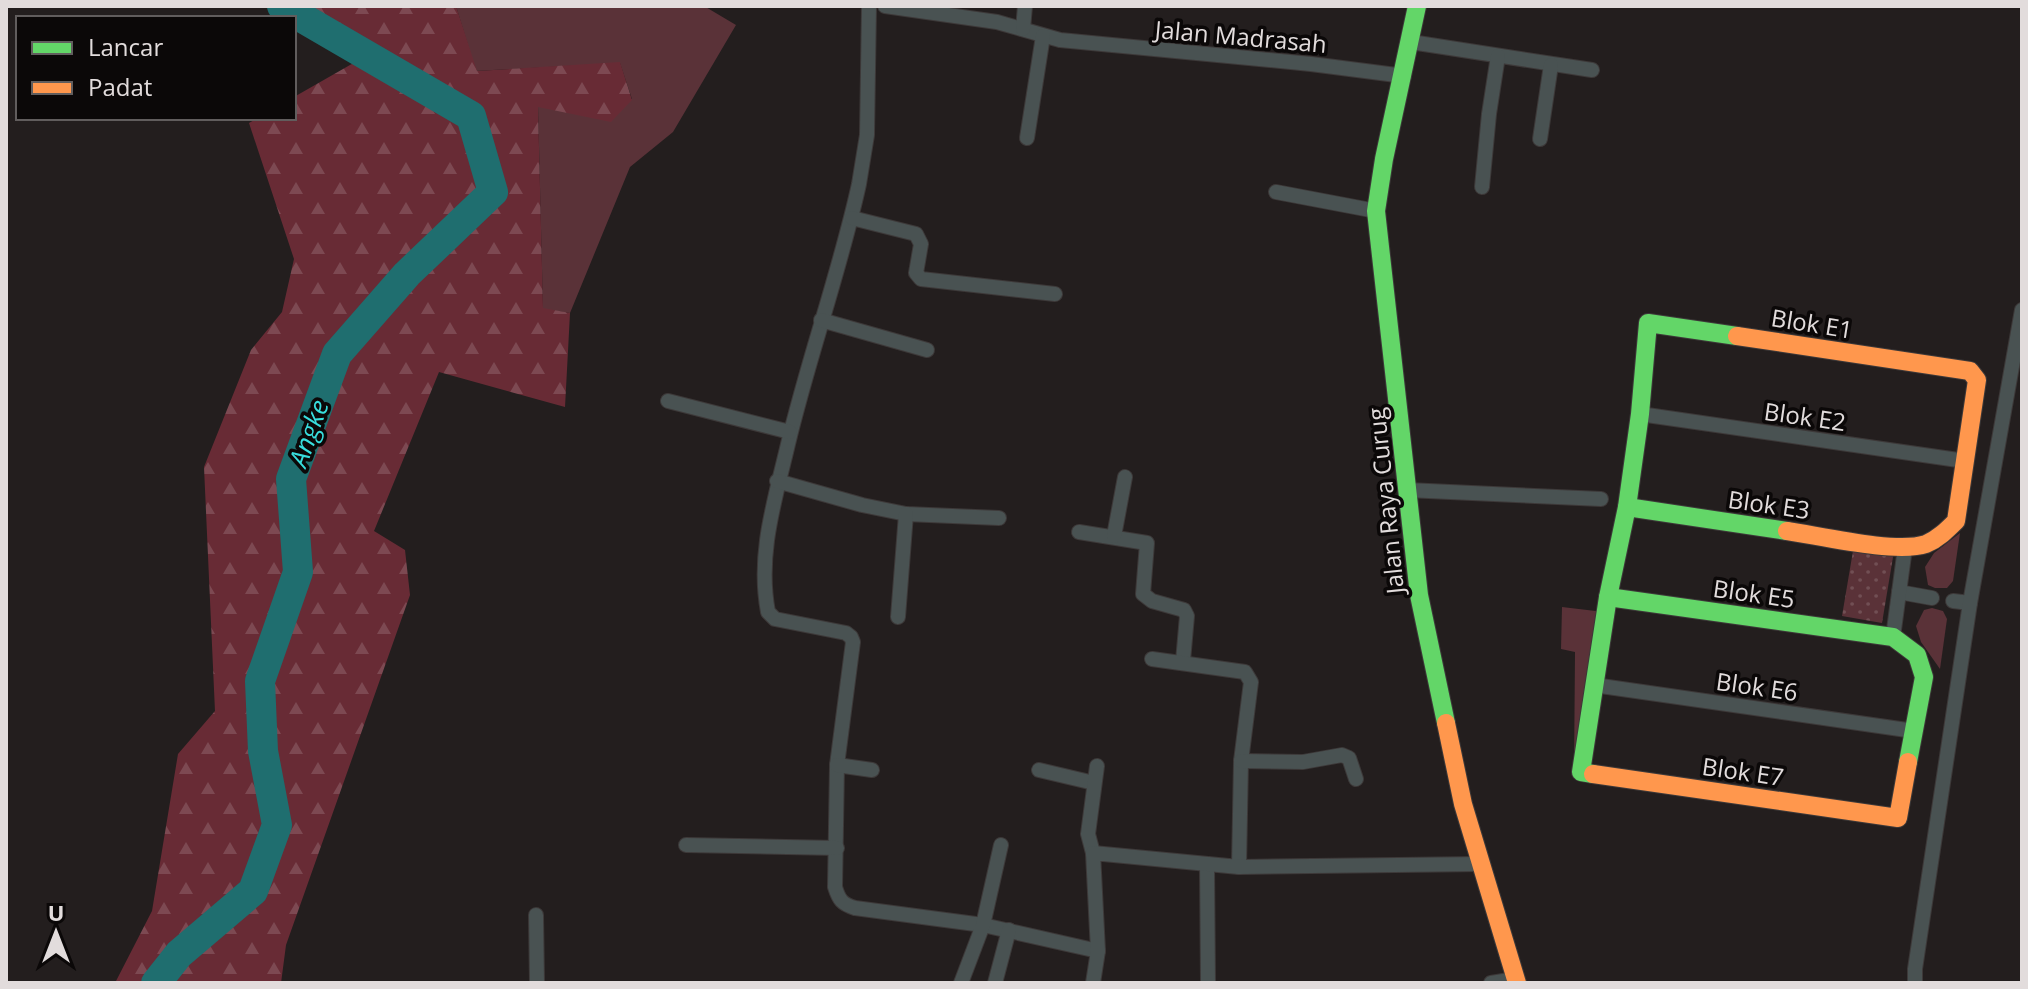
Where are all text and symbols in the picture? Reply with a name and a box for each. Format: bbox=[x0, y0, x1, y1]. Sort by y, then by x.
street label: Jalan Madrasah bbox=[1152, 12, 1328, 60]
legend bbox=[16, 16, 296, 120]
text: Lancar bbox=[88, 30, 163, 63]
text: Padat bbox=[88, 70, 152, 103]
street label: Blok E1 bbox=[1769, 300, 1855, 346]
street label: Blok E2 bbox=[1762, 394, 1848, 438]
water label: Angke bbox=[279, 395, 337, 473]
street label: Jalan Raya Curug bbox=[1359, 406, 1411, 598]
street label: Blok E3 bbox=[1726, 482, 1812, 526]
street label: Blok E5 bbox=[1711, 571, 1797, 615]
street label: Blok E6 bbox=[1714, 664, 1800, 708]
street label: Blok E7 bbox=[1700, 749, 1786, 793]
north arrow bbox=[16, 893, 96, 973]
text: U bbox=[48, 897, 64, 927]

